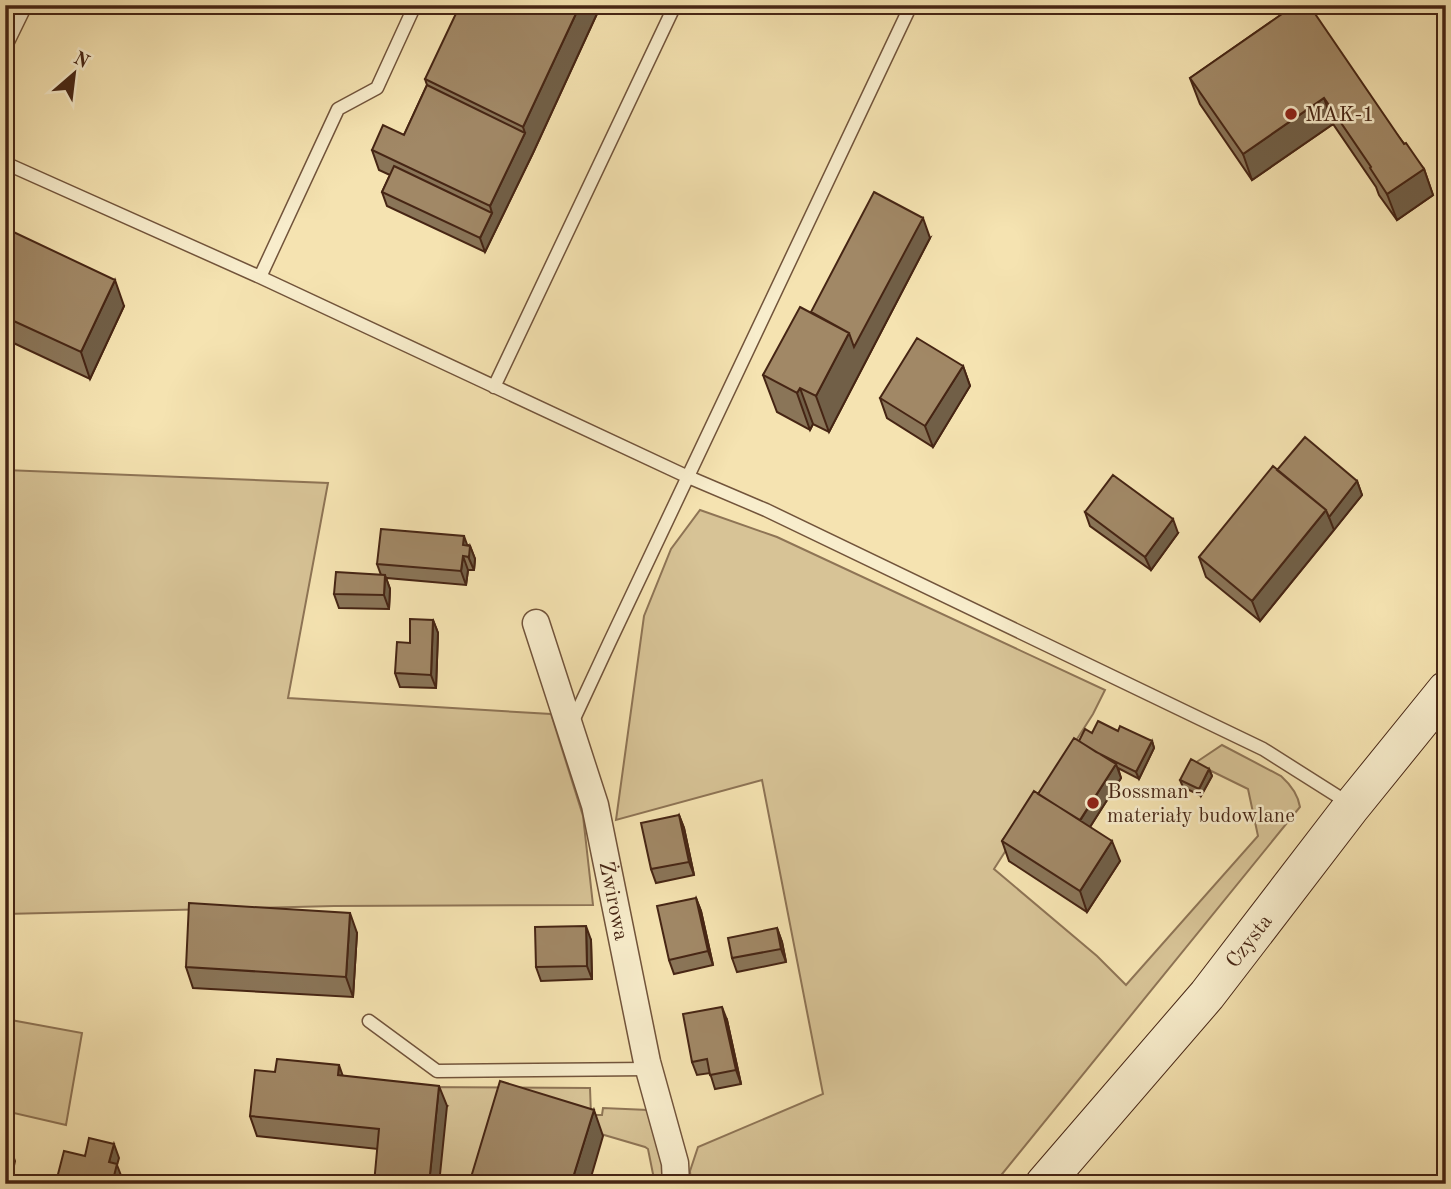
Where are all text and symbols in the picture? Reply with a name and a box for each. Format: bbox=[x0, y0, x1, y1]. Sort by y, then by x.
north arrow bbox=[38, 38, 108, 108]
text: N bbox=[70, 49, 92, 73]
place label: MAK-1 bbox=[1305, 105, 1374, 126]
marker: MAK-1 bbox=[1283, 106, 1299, 122]
place label: Bossman - materiały budowlane bbox=[1107, 782, 1295, 827]
marker: Bossman - materiały budowlane bbox=[1085, 795, 1101, 811]
street label: Żwirowa bbox=[595, 859, 631, 943]
street label: Czysta bbox=[1223, 911, 1277, 972]

